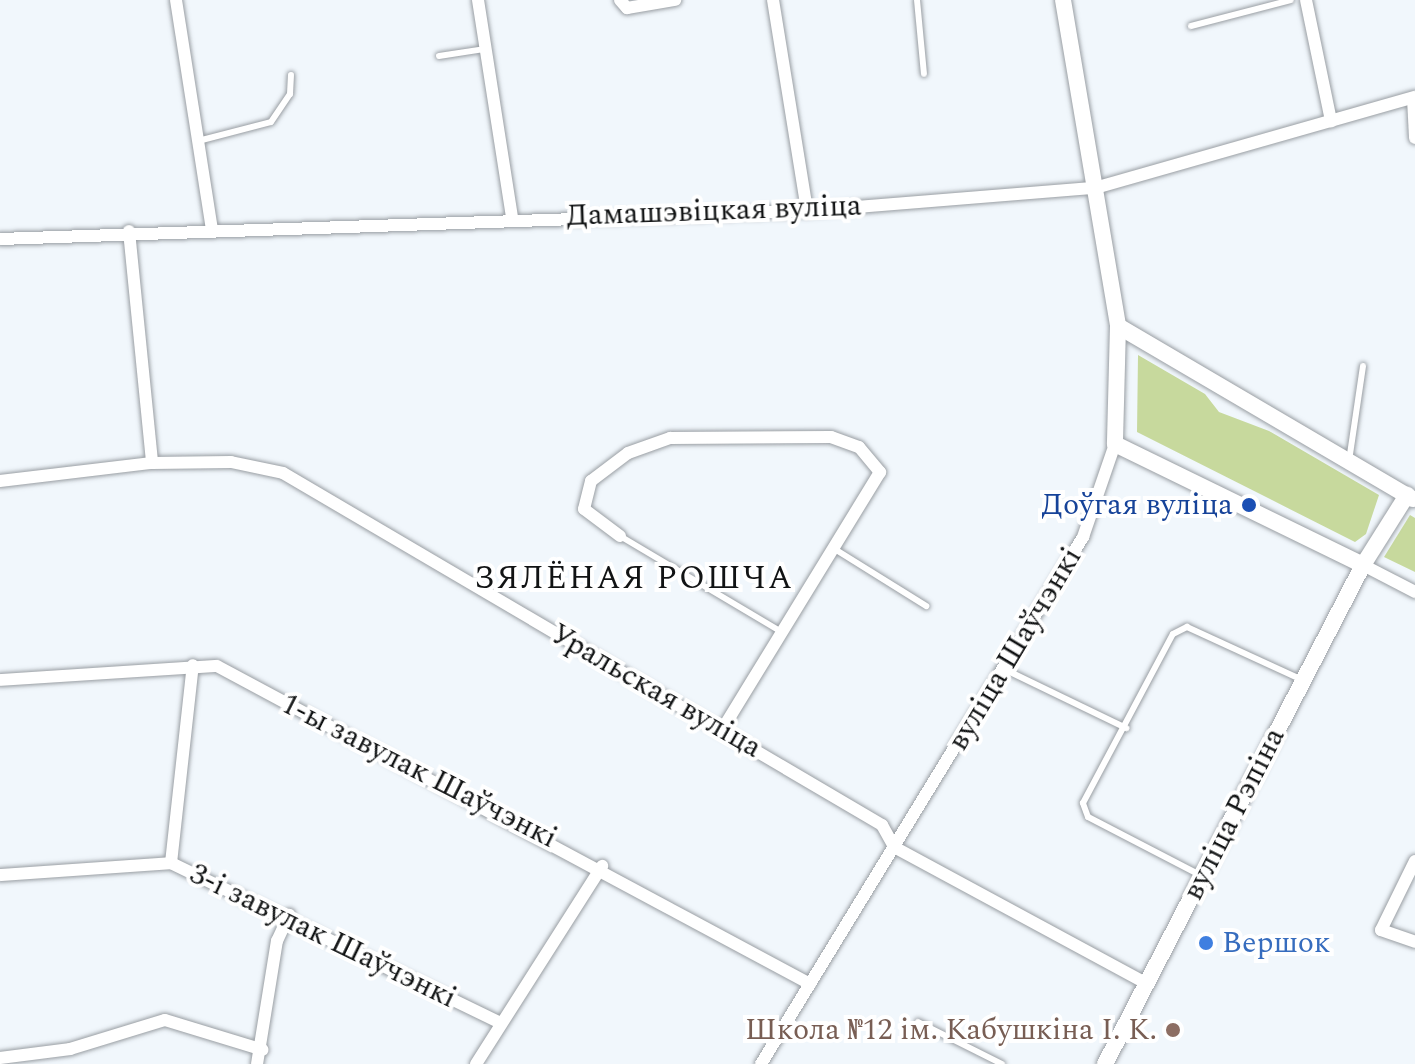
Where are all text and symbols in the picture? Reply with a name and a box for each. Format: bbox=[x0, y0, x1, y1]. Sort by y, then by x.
street label: Дамашэвіцкая вуліца bbox=[566, 188, 862, 234]
place label: Доўгая вуліца bbox=[1041, 487, 1233, 523]
marker: Доўгая вуліца bbox=[1240, 496, 1258, 514]
street label: вуліца Шаўчэнкі bbox=[940, 541, 1090, 757]
district label: ЗЯЛЁНАЯ РОШЧА bbox=[474, 560, 794, 598]
street label: Уральская вуліца bbox=[544, 616, 768, 766]
street label: 1-ы завулак Шаўчэнкі bbox=[275, 686, 563, 856]
street label: вуліца Рэпіна bbox=[1175, 722, 1293, 906]
street label: 3-і завулак Шаўчэнкі bbox=[184, 856, 462, 1016]
place label: Вершок bbox=[1222, 925, 1331, 961]
marker: Вершок bbox=[1197, 934, 1215, 952]
place label: Школа №12 ім. Кабушкіна І. К. bbox=[745, 1012, 1157, 1048]
marker: Школа №12 ім. Кабушкіна І. К. bbox=[1164, 1021, 1182, 1039]

